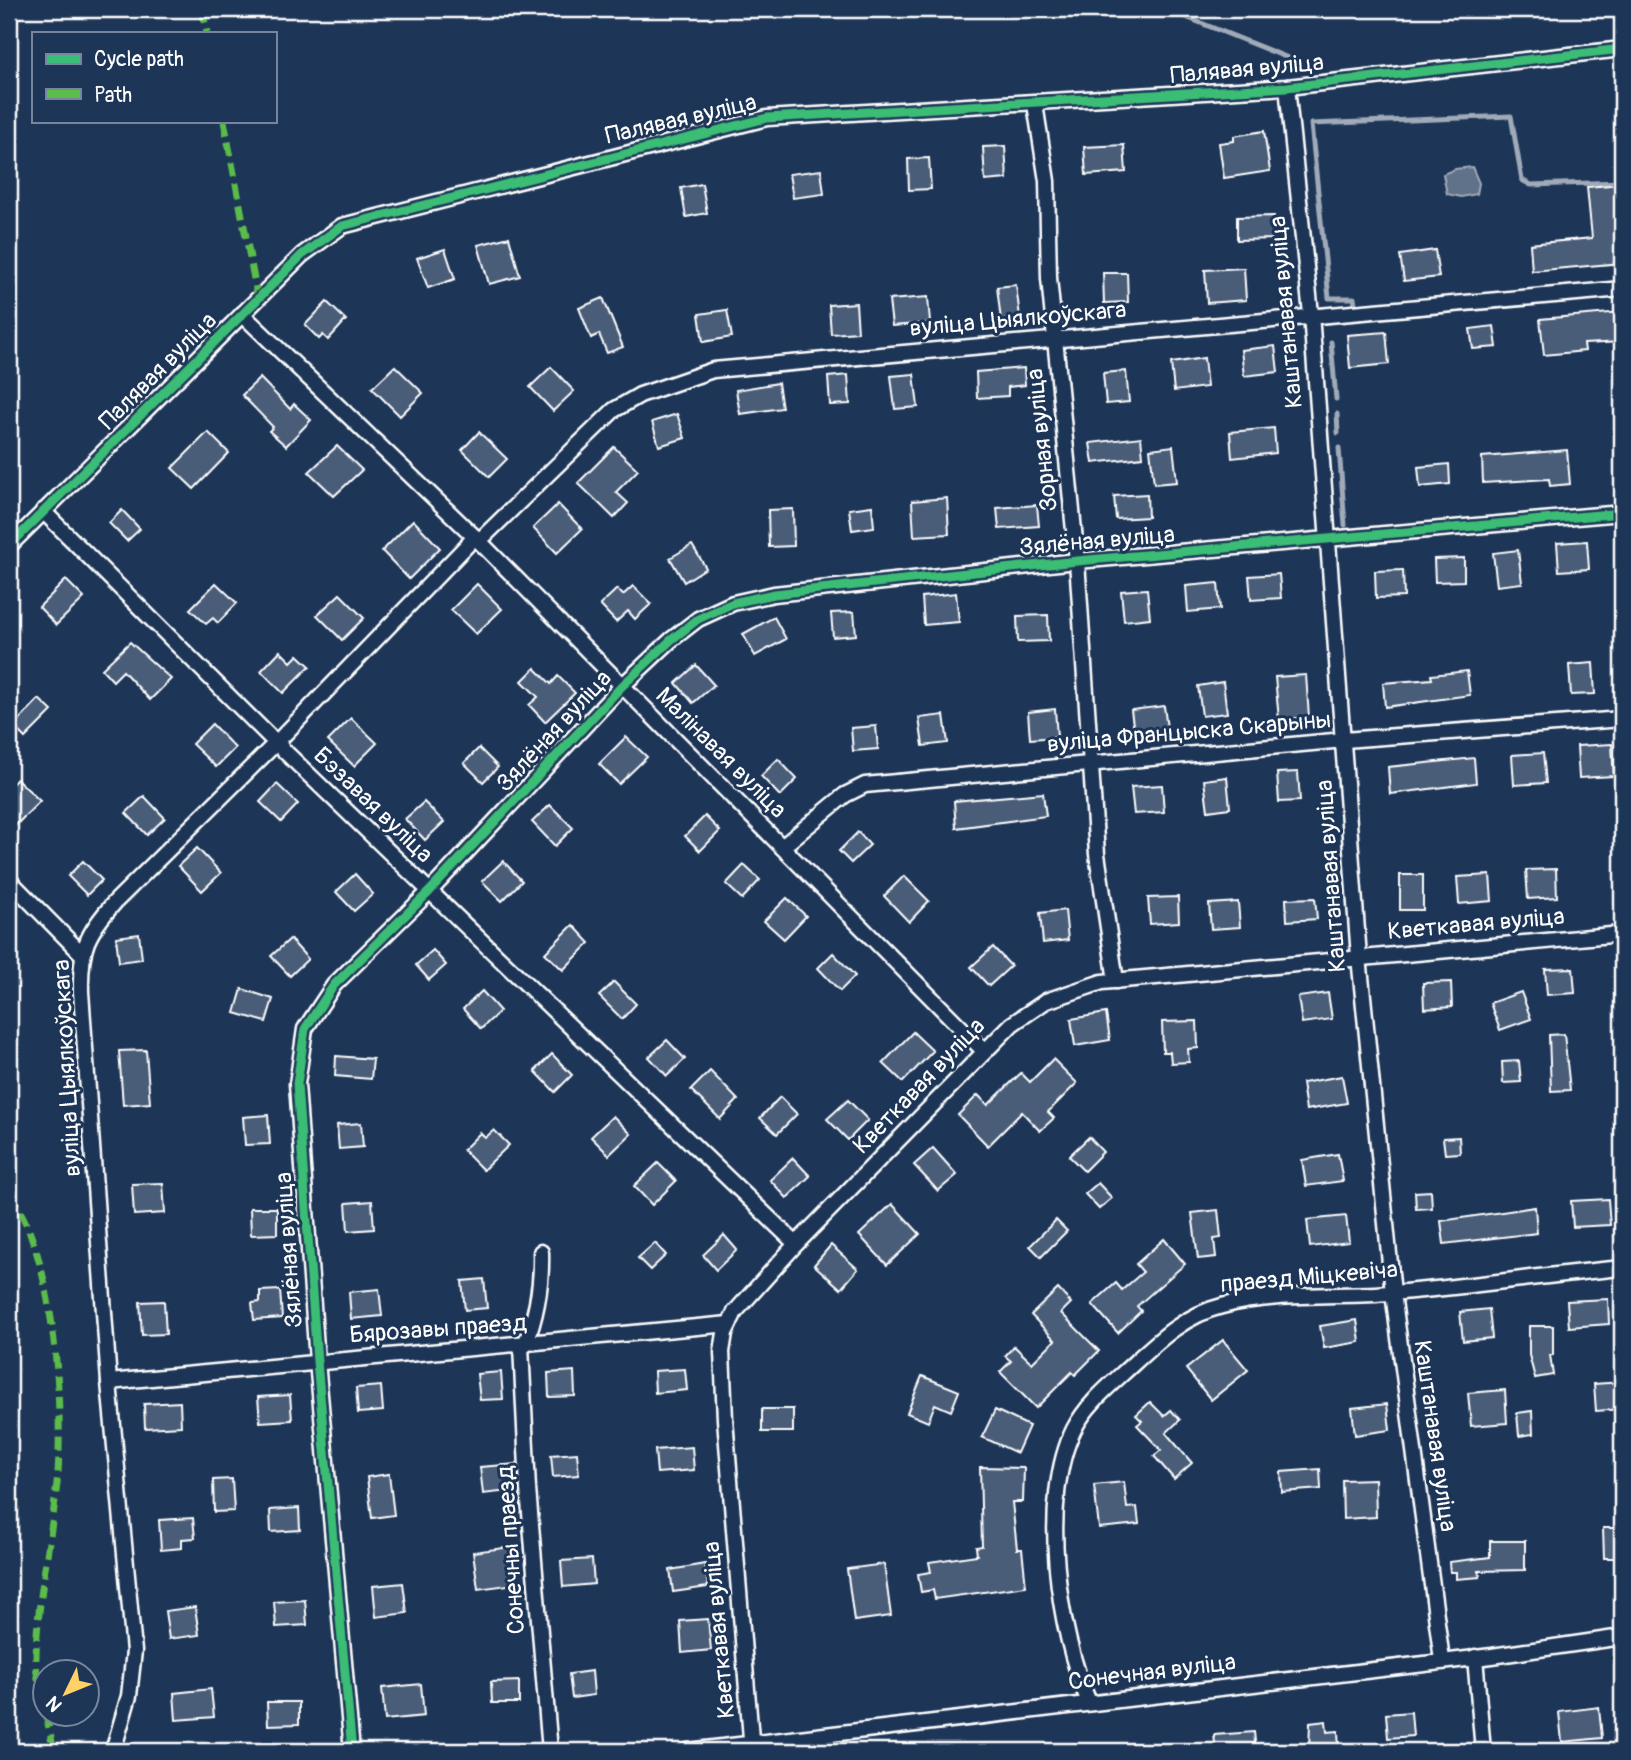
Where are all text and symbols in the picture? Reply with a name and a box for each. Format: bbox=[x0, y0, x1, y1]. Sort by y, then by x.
legend bbox=[32, 32, 276, 122]
text: Cycle path bbox=[94, 46, 184, 73]
street label: Палявая вуліца bbox=[1169, 48, 1325, 90]
text: Path bbox=[94, 82, 132, 109]
street label: Палявая вуліца bbox=[603, 88, 759, 150]
street label: Каштанавая вуліца bbox=[1263, 215, 1309, 409]
street label: вуліца Цыялкоўскага bbox=[908, 295, 1128, 343]
street label: Палявая вуліца bbox=[93, 306, 223, 436]
street label: Зорная вуліца bbox=[1020, 367, 1064, 513]
street label: Зялёная вуліца bbox=[1018, 520, 1176, 562]
street label: Зялёная вуліца bbox=[490, 664, 618, 798]
street label: Малінавая вуліца bbox=[650, 682, 792, 824]
street label: вуліца Францыска Скарыны bbox=[1046, 705, 1332, 759]
street label: Бэзавая вуліца bbox=[307, 741, 439, 869]
street label: Каштанавая вуліца bbox=[1310, 779, 1352, 973]
street label: Кветкавая вуліца bbox=[1386, 902, 1566, 946]
street label: вуліца Цыялкоўскага bbox=[47, 959, 87, 1177]
street label: Кветкавая вуліца bbox=[847, 1012, 991, 1160]
street label: Зялёная вуліца bbox=[269, 1171, 309, 1329]
street label: праезд Міцкевіча bbox=[1219, 1255, 1399, 1299]
street label: Бярозавы праезд bbox=[348, 1308, 528, 1350]
street label: Каштанавая вуліца bbox=[1407, 1338, 1463, 1534]
street label: Сонечны праезд bbox=[491, 1464, 531, 1635]
street label: Кветкавая вуліца bbox=[697, 1540, 741, 1720]
street label: Сонечная вуліца bbox=[1067, 1647, 1237, 1697]
north arrow bbox=[32, 1658, 102, 1728]
text: N bbox=[41, 1691, 67, 1717]

